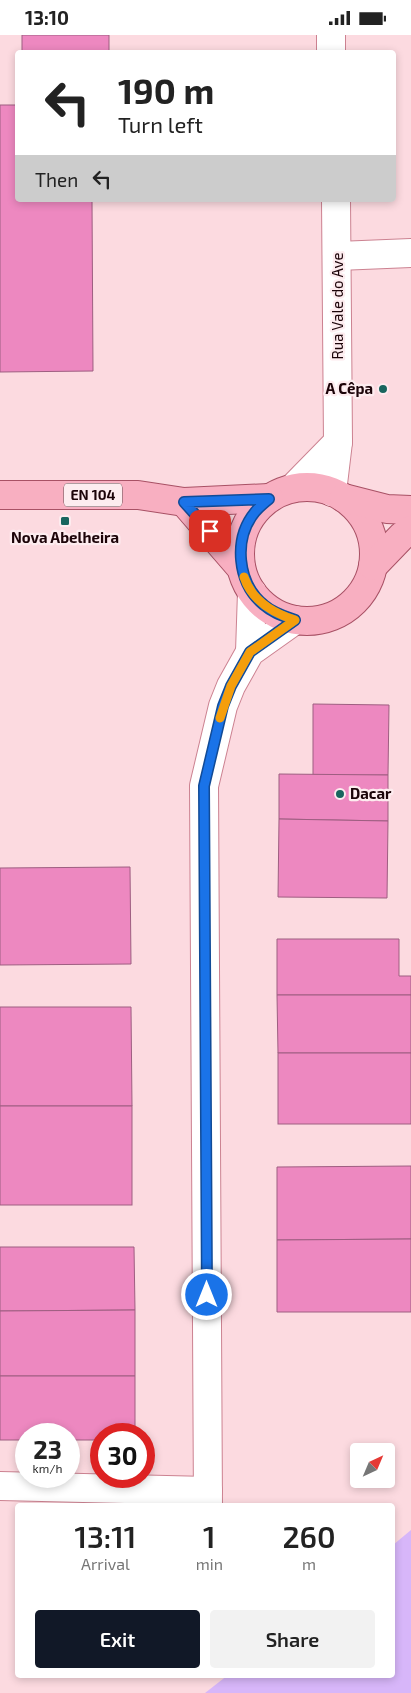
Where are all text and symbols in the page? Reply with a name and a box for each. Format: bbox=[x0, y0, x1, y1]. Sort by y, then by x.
text: 13:10 bbox=[25, 6, 69, 29]
text: 190 m bbox=[118, 69, 214, 111]
icon: left bbox=[35, 70, 100, 135]
text: Turn left bbox=[118, 111, 203, 137]
icon: left bbox=[88, 165, 116, 193]
text: Then bbox=[35, 168, 78, 191]
street label: Rua Vale do Ave bbox=[328, 253, 346, 359]
place label: A Cêpa bbox=[325, 379, 373, 397]
marker: A Cêpa bbox=[377, 383, 389, 395]
road number: EN 104 bbox=[64, 483, 122, 507]
pin bbox=[189, 510, 231, 552]
marker: Nova Abelheira bbox=[59, 515, 71, 527]
icon: arrive bbox=[196, 517, 224, 545]
place label: Nova Abelheira bbox=[11, 528, 119, 546]
place label: Dacar bbox=[350, 784, 392, 802]
marker: Dacar bbox=[334, 788, 346, 800]
position arrow bbox=[180, 1268, 232, 1320]
speed limit sign: 30 bbox=[90, 1423, 155, 1488]
text: 23 bbox=[33, 1434, 62, 1464]
north arrow bbox=[350, 1443, 395, 1487]
map controls bbox=[350, 1443, 395, 1488]
text: km/h bbox=[33, 1461, 62, 1475]
text: 13:11 bbox=[74, 1518, 136, 1554]
text: 1 bbox=[203, 1518, 216, 1554]
text: 260 bbox=[282, 1518, 336, 1554]
text: Arrival bbox=[81, 1554, 130, 1573]
text: min bbox=[196, 1554, 223, 1573]
text: m bbox=[302, 1554, 316, 1573]
button: Exit bbox=[35, 1610, 200, 1668]
button: Share bbox=[210, 1610, 375, 1668]

